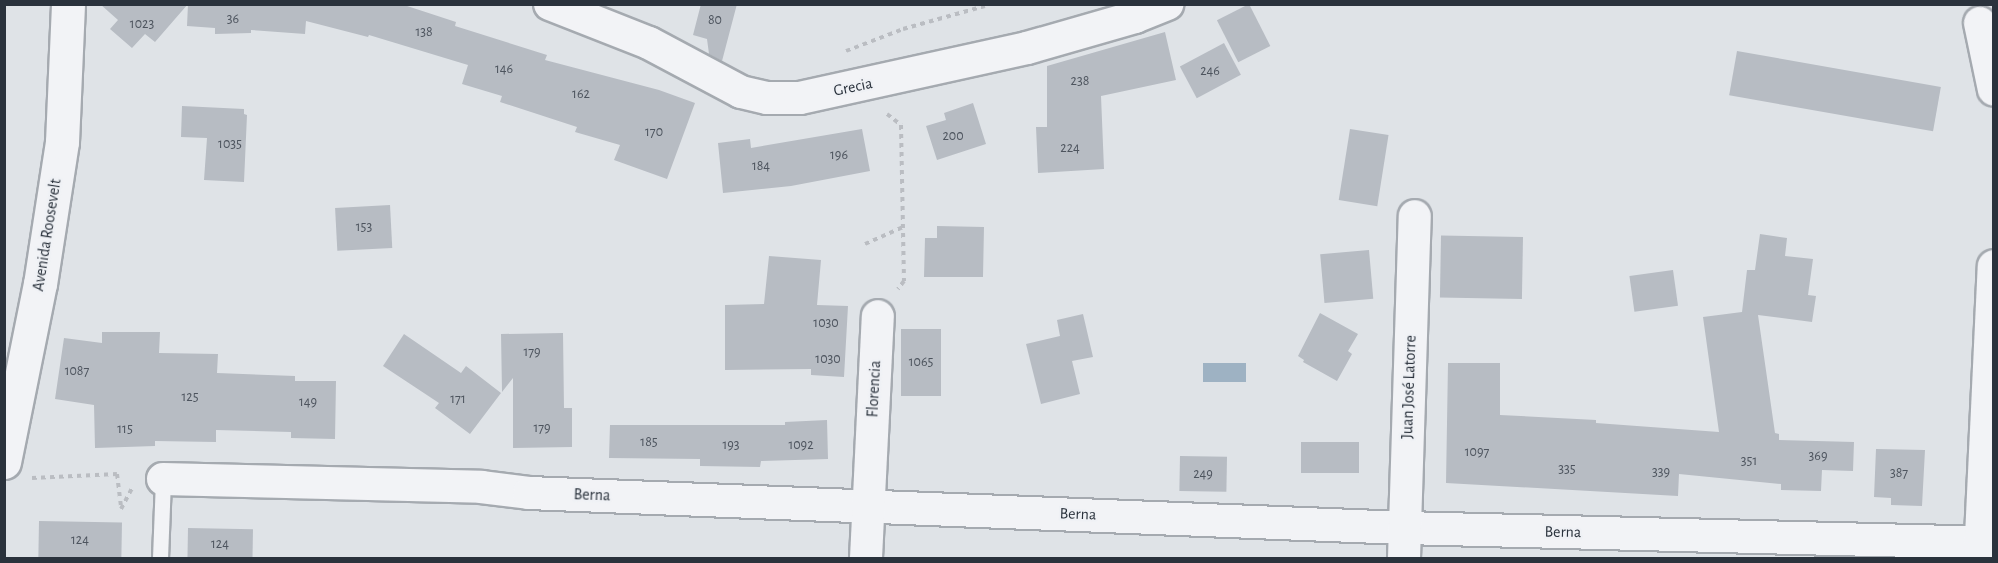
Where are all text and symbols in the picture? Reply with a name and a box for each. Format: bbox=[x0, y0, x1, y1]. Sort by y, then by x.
house number: 36 bbox=[227, 11, 239, 27]
house number: 80 bbox=[708, 12, 722, 28]
house number: 1023 bbox=[130, 16, 154, 32]
house number: 138 bbox=[415, 24, 433, 40]
house number: 146 bbox=[495, 61, 513, 77]
house number: 246 bbox=[1200, 63, 1220, 79]
house number: 238 bbox=[1071, 73, 1089, 89]
street label: Grecia bbox=[832, 74, 874, 100]
house number: 162 bbox=[572, 86, 590, 102]
house number: 170 bbox=[645, 124, 663, 140]
house number: 200 bbox=[942, 128, 964, 144]
house number: 1035 bbox=[218, 136, 242, 152]
house number: 224 bbox=[1060, 140, 1080, 156]
house number: 196 bbox=[830, 147, 848, 163]
house number: 184 bbox=[752, 158, 770, 174]
street label: Avenida Roosevelt bbox=[29, 177, 65, 293]
house number: 153 bbox=[356, 219, 372, 235]
house number: 1030 bbox=[813, 315, 839, 331]
street label: Juan José Latorre bbox=[1398, 335, 1420, 439]
house number: 179 bbox=[523, 344, 541, 360]
house number: 1030 bbox=[815, 351, 841, 367]
house number: 1065 bbox=[909, 354, 933, 370]
street label: Florencia bbox=[863, 360, 885, 418]
house number: 1087 bbox=[65, 363, 89, 379]
house number: 125 bbox=[181, 389, 199, 405]
house number: 171 bbox=[450, 391, 466, 407]
house number: 149 bbox=[299, 394, 317, 410]
house number: 179 bbox=[533, 420, 551, 436]
house number: 115 bbox=[117, 421, 133, 437]
house number: 185 bbox=[640, 434, 658, 450]
house number: 193 bbox=[722, 437, 740, 453]
house number: 1092 bbox=[788, 437, 814, 453]
house number: 1097 bbox=[1465, 444, 1489, 460]
house number: 369 bbox=[1809, 448, 1827, 464]
house number: 351 bbox=[1741, 453, 1757, 469]
house number: 335 bbox=[1558, 461, 1576, 477]
house number: 339 bbox=[1652, 464, 1670, 480]
house number: 387 bbox=[1890, 465, 1908, 481]
house number: 249 bbox=[1193, 466, 1213, 482]
street label: Berna bbox=[573, 485, 611, 505]
street label: Berna bbox=[1059, 504, 1097, 524]
street label: Berna bbox=[1545, 522, 1581, 542]
house number: 124 bbox=[71, 532, 89, 548]
house number: 124 bbox=[211, 536, 229, 552]

